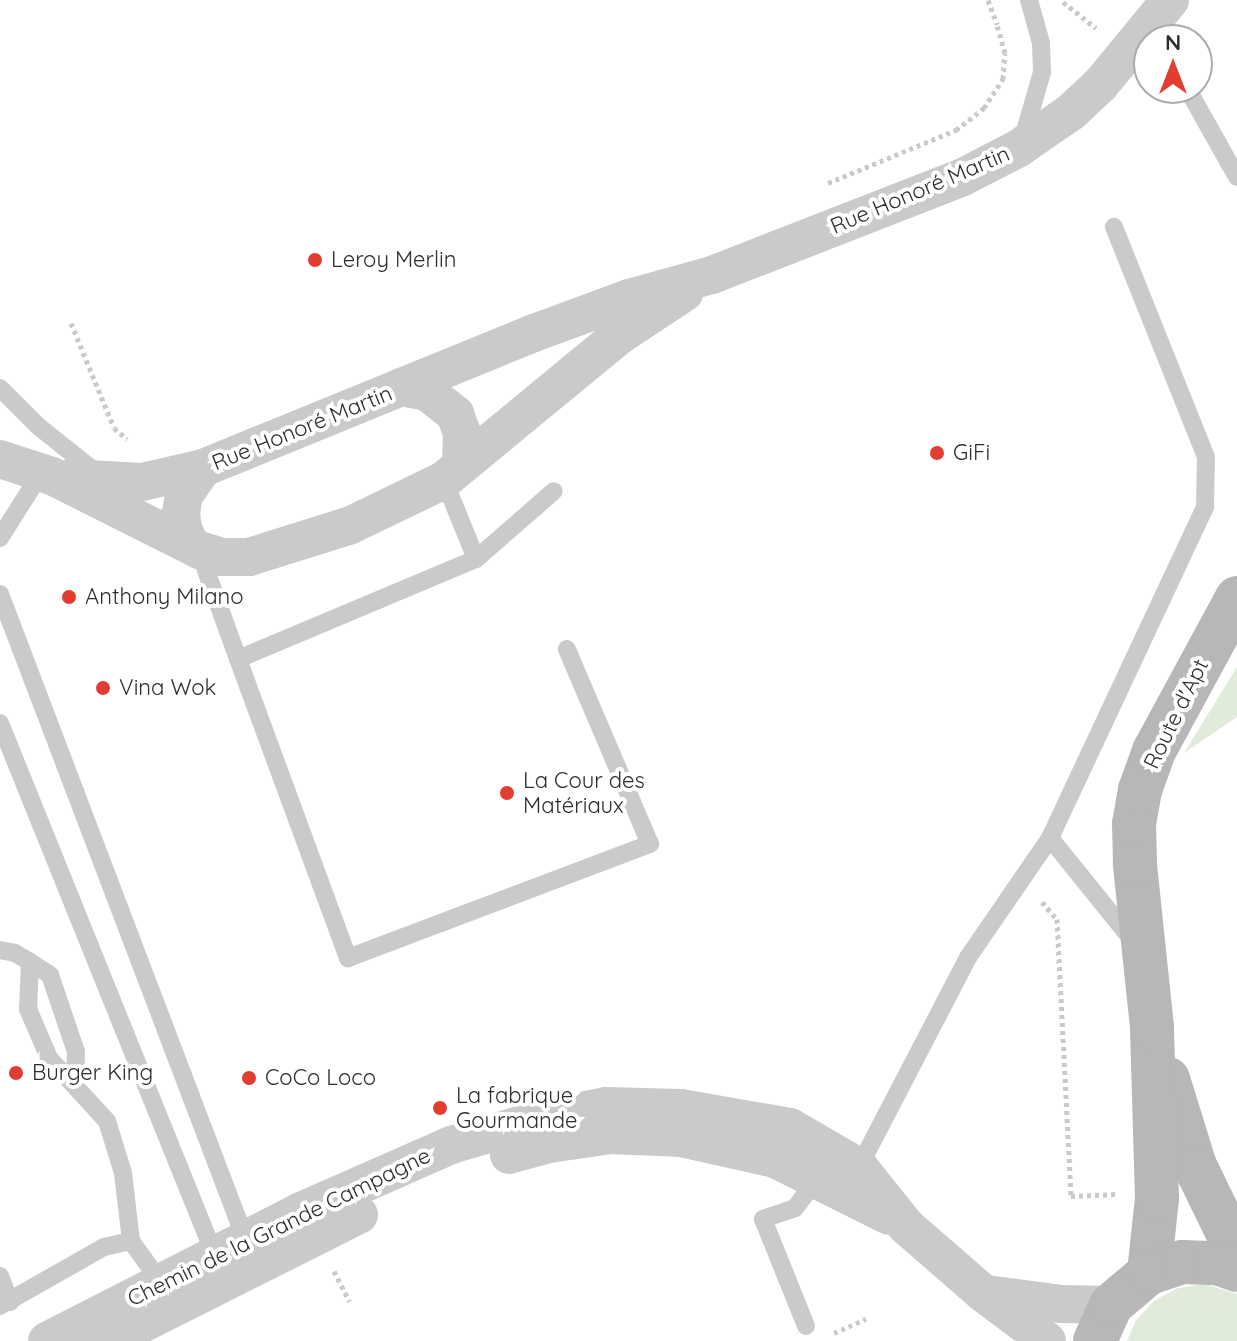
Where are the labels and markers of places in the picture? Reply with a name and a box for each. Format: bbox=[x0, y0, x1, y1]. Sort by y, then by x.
place label: Leroy Merlin bbox=[331, 247, 456, 273]
marker: Leroy Merlin bbox=[306, 251, 324, 269]
place label: GiFi bbox=[953, 440, 990, 466]
marker: GiFi bbox=[928, 444, 946, 462]
place label: Anthony Milano bbox=[85, 584, 244, 610]
marker: Anthony Milano bbox=[60, 588, 78, 606]
place label: Vina Wok bbox=[119, 675, 216, 701]
marker: Vina Wok bbox=[94, 679, 112, 697]
place label: La Cour des Matériaux bbox=[523, 767, 645, 818]
marker: La Cour des Matériaux bbox=[498, 784, 516, 802]
place label: Burger King bbox=[32, 1060, 153, 1086]
marker: Burger King bbox=[7, 1064, 25, 1082]
place label: CoCo Loco bbox=[265, 1065, 376, 1091]
marker: CoCo Loco bbox=[240, 1069, 258, 1087]
place label: La fabrique Gourmande bbox=[456, 1082, 577, 1134]
marker: La fabrique Gourmande bbox=[431, 1099, 449, 1117]

